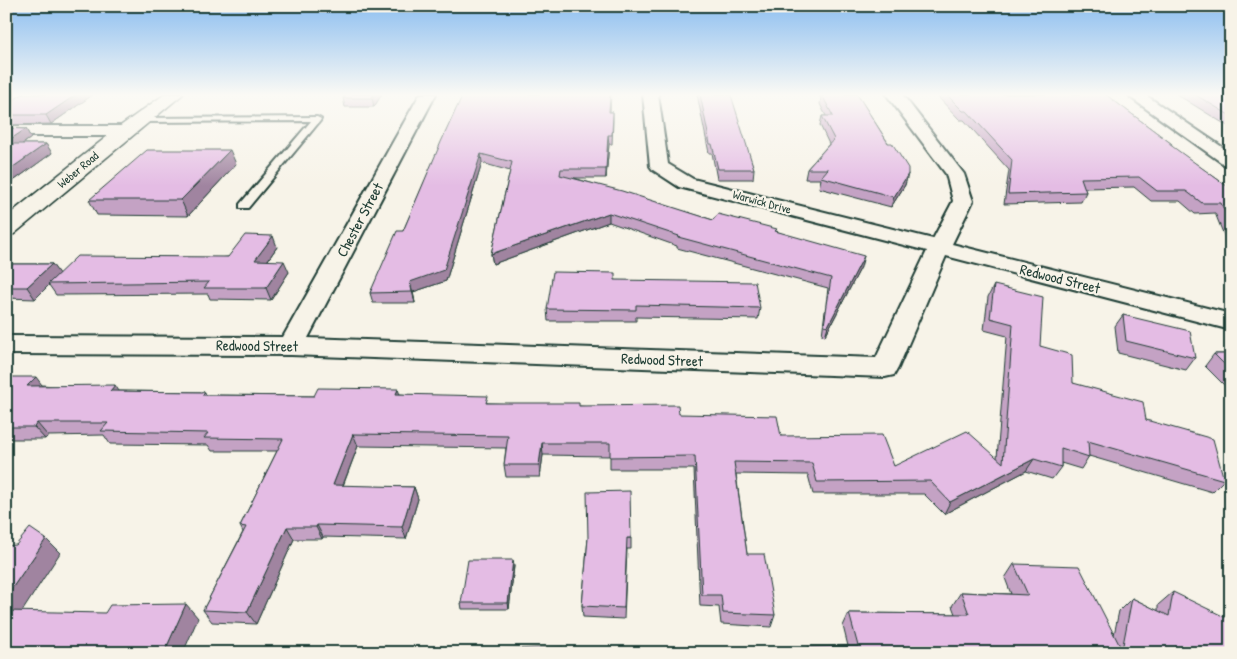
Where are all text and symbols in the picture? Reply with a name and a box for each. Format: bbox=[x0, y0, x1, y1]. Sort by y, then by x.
street label: Weber Road bbox=[53, 147, 102, 192]
street label: Chester Street bbox=[331, 178, 388, 261]
street label: Warwick Drive bbox=[731, 186, 793, 218]
street label: Redwood Street bbox=[1018, 258, 1103, 299]
street label: Redwood Street bbox=[216, 334, 299, 357]
street label: Redwood Street bbox=[621, 348, 704, 371]

